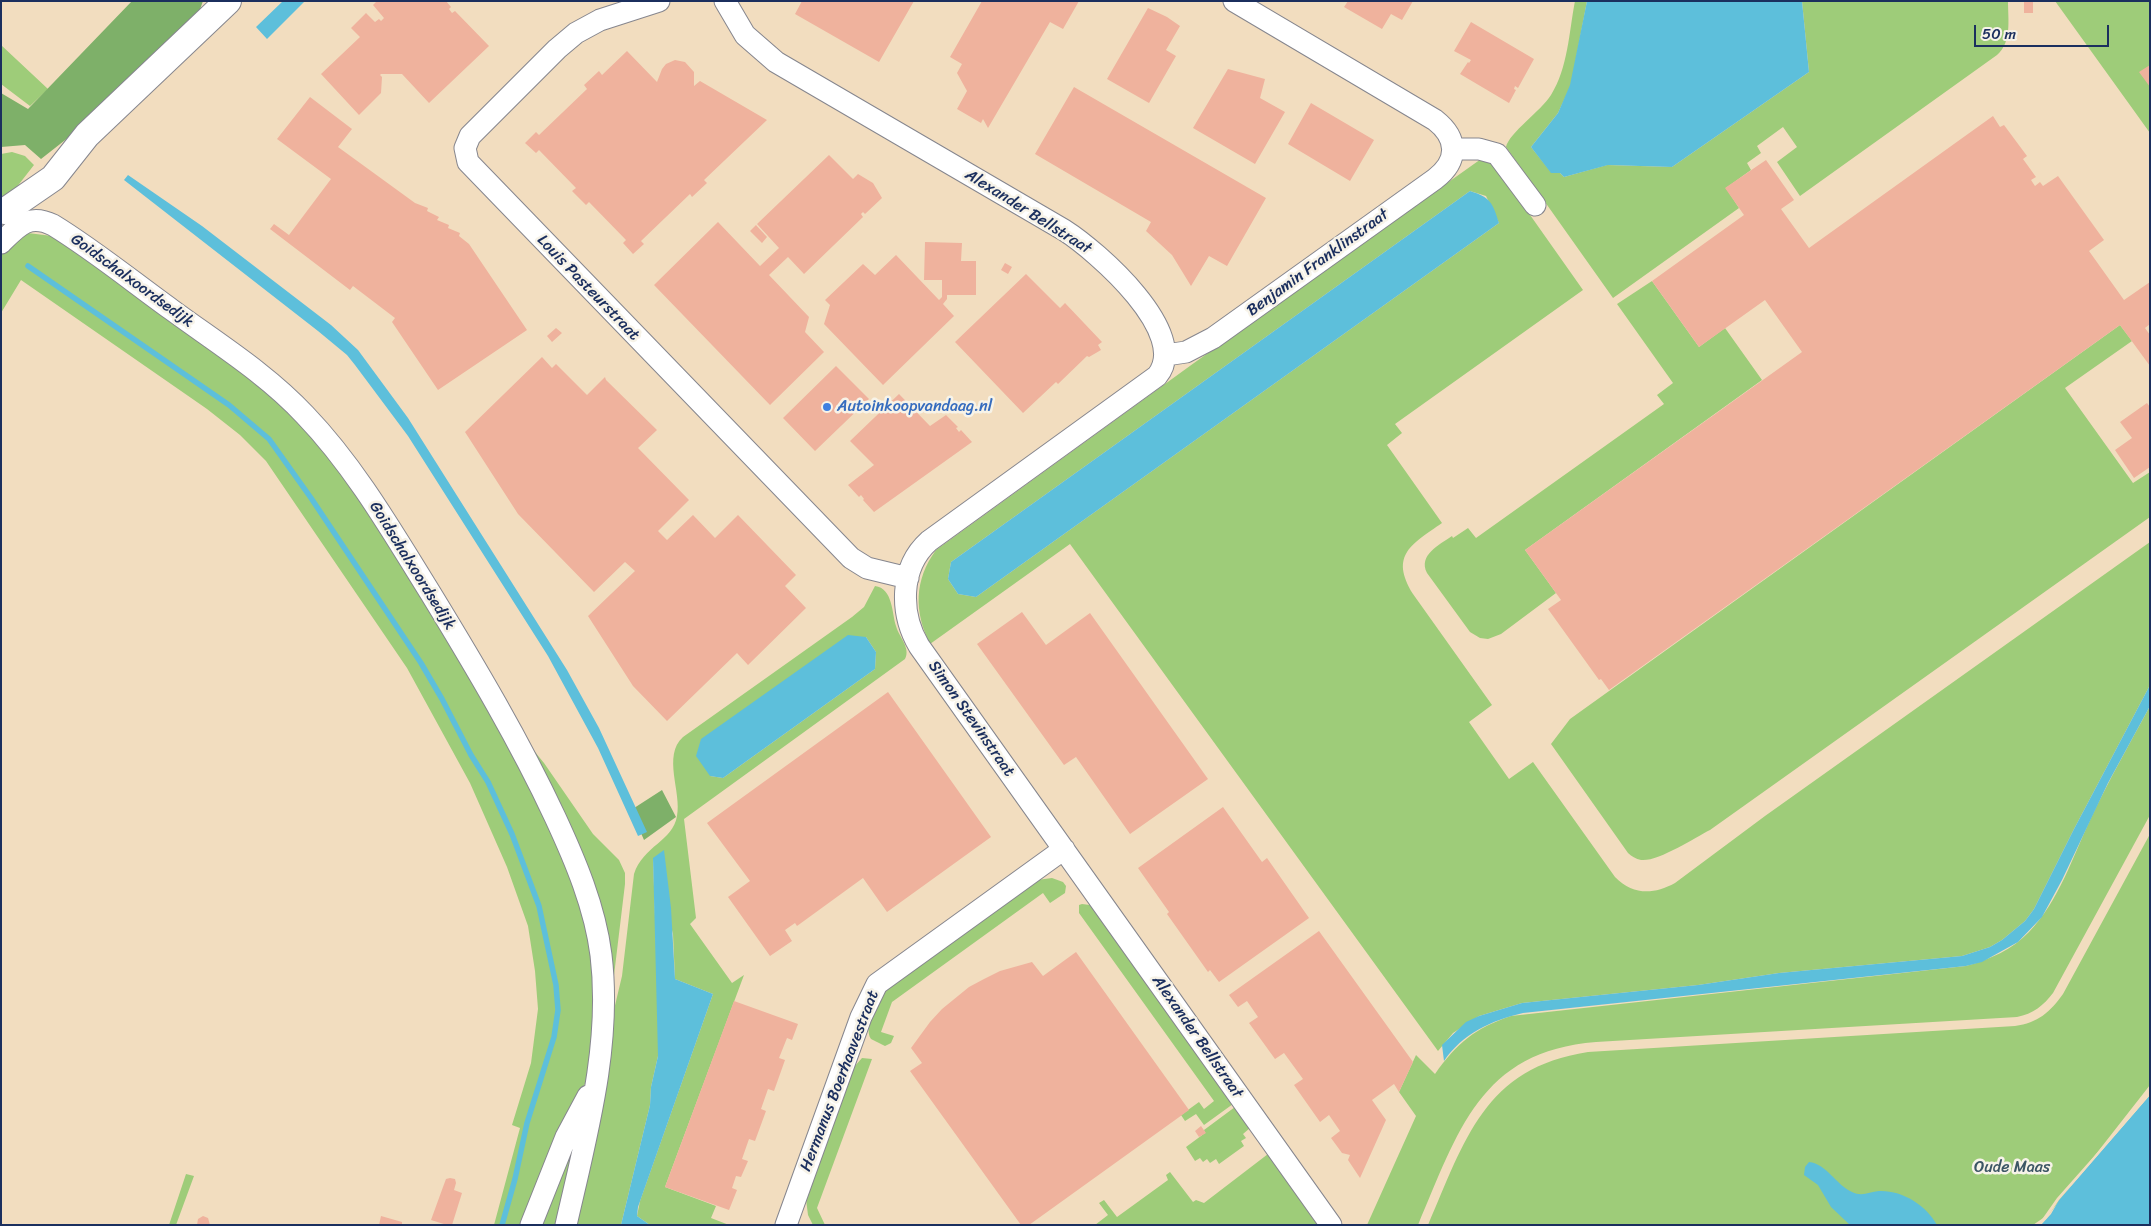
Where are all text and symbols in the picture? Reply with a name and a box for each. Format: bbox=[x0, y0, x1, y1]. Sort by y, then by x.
scale bar bbox=[1976, 15, 2111, 47]
text: 50 m bbox=[1982, 21, 2016, 47]
street label: Alexander Bellstraat bbox=[961, 165, 1095, 259]
street label: Benjamin Franklinstraat bbox=[1243, 205, 1393, 321]
street label: Goidschalxoordsedijk bbox=[67, 230, 197, 332]
street label: Louis Pasteurstraat bbox=[533, 231, 643, 345]
place label: Autoinkoopvandaag.nl bbox=[837, 397, 992, 417]
marker: Autoinkoopvandaag.nl bbox=[821, 401, 833, 413]
street label: Goidschalxoordsedijk bbox=[365, 498, 459, 634]
street label: Simon Stevinstraat bbox=[924, 657, 1018, 781]
street label: Alexander Bellstraat bbox=[1148, 972, 1246, 1102]
street label: Hermanus Boerhaavestraat bbox=[797, 988, 883, 1174]
park label: Oude Maas bbox=[1974, 1158, 2050, 1178]

